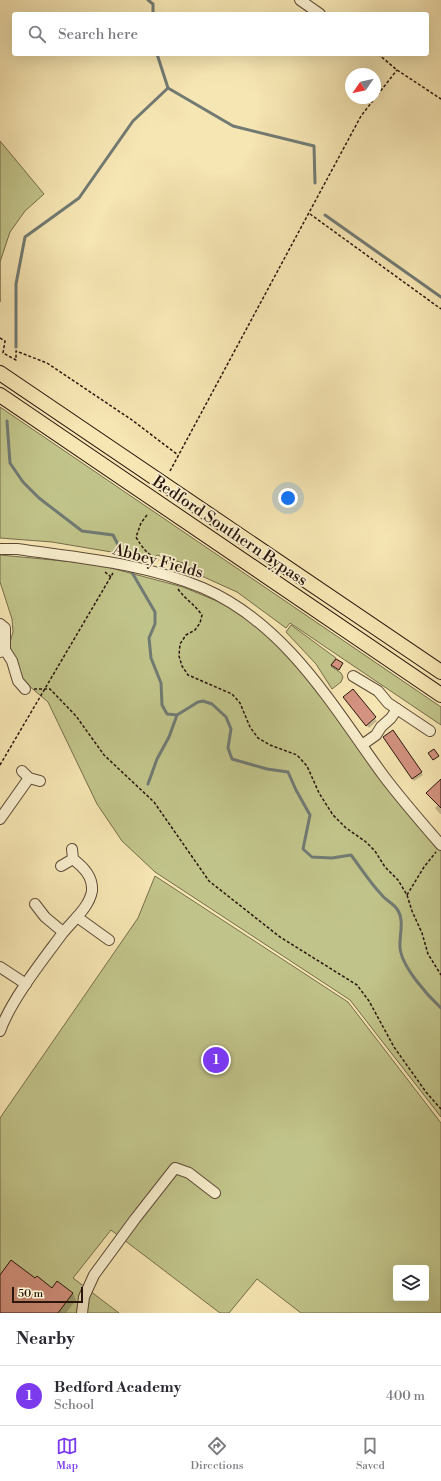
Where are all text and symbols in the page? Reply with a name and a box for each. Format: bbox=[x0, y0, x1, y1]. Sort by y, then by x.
search box bbox=[12, 12, 429, 56]
icon: search bbox=[26, 23, 48, 45]
text: Search here bbox=[58, 25, 138, 44]
north arrow bbox=[345, 68, 381, 104]
street label: Bedford Southern Bypass bbox=[148, 471, 311, 590]
your location bbox=[278, 488, 298, 508]
street label: Abbey Fields bbox=[110, 539, 205, 583]
pin: 1 bbox=[203, 1045, 229, 1075]
map controls bbox=[393, 1265, 429, 1301]
button: layers bbox=[393, 1265, 429, 1301]
scale bar bbox=[12, 1285, 83, 1304]
text: 50 m bbox=[18, 1287, 43, 1301]
text: Nearby bbox=[16, 1328, 75, 1350]
text: Bedford Academy bbox=[54, 1378, 181, 1397]
text: 1 bbox=[26, 1388, 32, 1404]
text: 400 m bbox=[386, 1388, 425, 1404]
text: School bbox=[54, 1397, 94, 1413]
tab: Map bbox=[56, 1435, 78, 1473]
tab: Directions bbox=[191, 1435, 244, 1473]
tab: Saved bbox=[356, 1435, 385, 1473]

